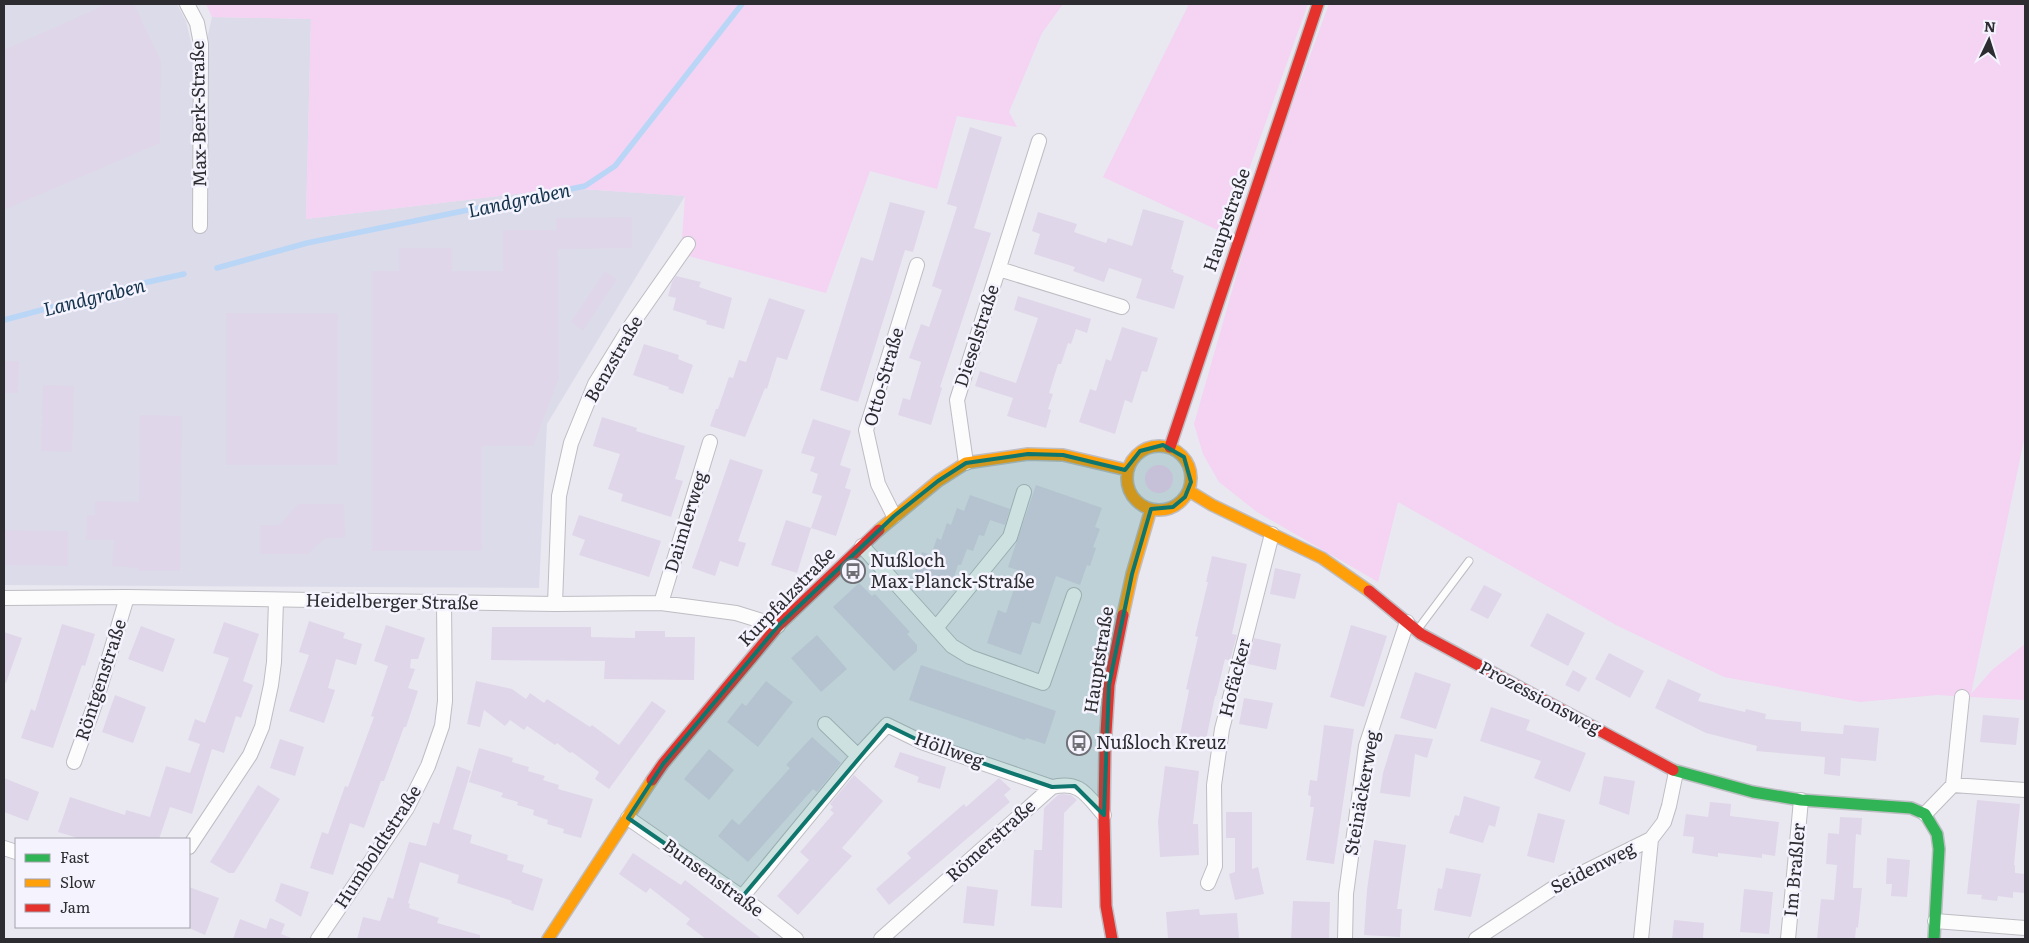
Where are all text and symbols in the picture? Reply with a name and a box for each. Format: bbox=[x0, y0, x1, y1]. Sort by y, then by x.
north arrow bbox=[1964, 15, 2014, 65]
text: N bbox=[1983, 16, 1997, 36]
street label: Max-Berk-Straße bbox=[183, 40, 212, 188]
street label: Hauptstraße bbox=[1195, 164, 1256, 275]
water label: Landgraben bbox=[465, 174, 573, 224]
water label: Landgraben bbox=[40, 270, 148, 322]
street label: Dieselstraße bbox=[946, 281, 1005, 390]
street label: Benzstraße bbox=[577, 310, 648, 407]
street label: Otto-Straße bbox=[856, 324, 910, 429]
street label: Daimlerweg bbox=[656, 466, 713, 576]
street label: Kurpfalzstraße bbox=[731, 540, 841, 652]
place label: Nußloch Max-Planck-Straße bbox=[870, 546, 1035, 594]
bus stop icon: Nußloch Max-Planck-Straße bbox=[840, 558, 866, 584]
street label: Heidelberger Straße bbox=[305, 585, 479, 616]
street label: Hauptstraße bbox=[1076, 604, 1119, 715]
street label: Röntgenstraße bbox=[67, 615, 132, 744]
street label: Hofäcker bbox=[1211, 635, 1256, 720]
street label: Prozessionsweg bbox=[1475, 653, 1607, 741]
street label: Höllweg bbox=[911, 724, 989, 774]
street label: Steinäckerweg bbox=[1336, 727, 1385, 857]
place label: Nußloch Kreuz bbox=[1096, 728, 1226, 755]
bus stop icon: Nußloch Kreuz bbox=[1066, 730, 1092, 756]
street label: Humboldtstraße bbox=[327, 779, 427, 913]
street label: Römerstraße bbox=[939, 792, 1041, 888]
street label: Im Braßler bbox=[1776, 821, 1811, 918]
street label: Bunsenstraße bbox=[658, 831, 770, 923]
street label: Seidenweg bbox=[1545, 833, 1640, 900]
legend bbox=[15, 838, 190, 928]
text: Fast bbox=[60, 845, 89, 868]
text: Slow bbox=[60, 870, 95, 893]
text: Jam bbox=[60, 895, 91, 918]

